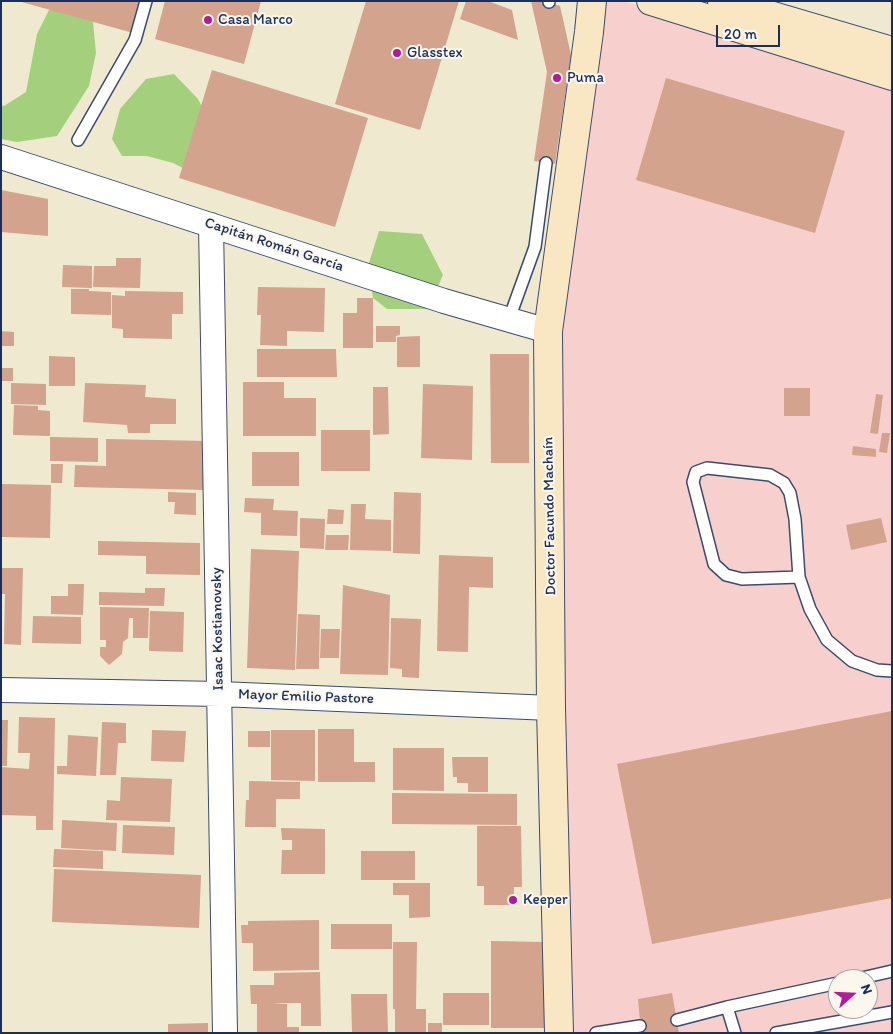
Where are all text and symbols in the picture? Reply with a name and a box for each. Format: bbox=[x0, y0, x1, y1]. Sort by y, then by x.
place label: Casa Marco bbox=[218, 11, 293, 29]
marker: Casa Marco bbox=[202, 14, 214, 26]
scale bar bbox=[718, 15, 782, 47]
text: 20 m bbox=[724, 25, 757, 43]
place label: Glasstex bbox=[407, 44, 463, 62]
marker: Glasstex bbox=[391, 47, 403, 59]
place label: Puma bbox=[567, 69, 604, 87]
marker: Puma bbox=[551, 72, 563, 84]
street label: Capitán Román García bbox=[202, 214, 346, 276]
street label: Doctor Facundo Machaín bbox=[540, 437, 560, 595]
street label: Isaac Kostianovsky bbox=[208, 567, 228, 691]
street label: Mayor Emilio Pastore bbox=[238, 686, 374, 708]
place label: Keeper bbox=[523, 891, 568, 909]
marker: Keeper bbox=[507, 894, 519, 906]
north arrow bbox=[828, 969, 878, 1019]
text: N bbox=[857, 982, 876, 996]

